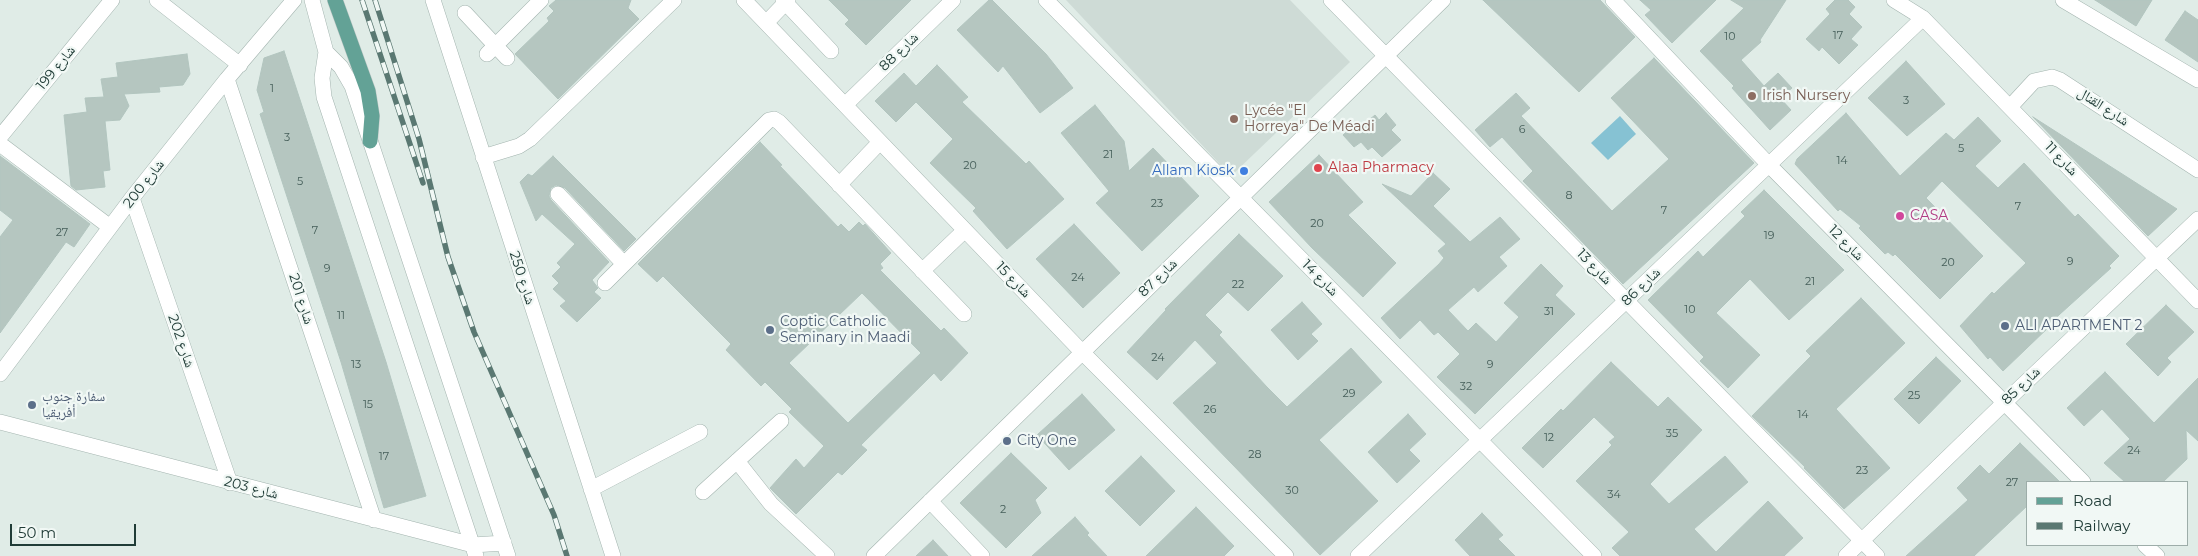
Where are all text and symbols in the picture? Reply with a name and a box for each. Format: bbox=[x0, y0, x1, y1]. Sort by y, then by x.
street label: شارع 88 bbox=[876, 29, 922, 75]
house number: 17 bbox=[1833, 29, 1843, 43]
house number: 10 bbox=[1724, 30, 1736, 44]
street label: شارع 199 bbox=[33, 42, 79, 94]
house number: 1 bbox=[270, 82, 274, 96]
street label: شارع القنال bbox=[2074, 84, 2132, 130]
place label: Irish Nursery bbox=[1762, 88, 1850, 104]
marker: Irish Nursery bbox=[1746, 90, 1758, 102]
house number: 3 bbox=[1903, 94, 1909, 108]
place label: Lycée "El Horreya" De Méadi bbox=[1244, 103, 1375, 136]
marker: Lycée "El Horreya" De Méadi bbox=[1228, 113, 1240, 125]
house number: 6 bbox=[1519, 123, 1525, 137]
house number: 3 bbox=[284, 131, 290, 145]
street label: شارع 11 bbox=[2041, 139, 2081, 179]
house number: 5 bbox=[1958, 142, 1964, 156]
house number: 21 bbox=[1103, 148, 1113, 162]
house number: 14 bbox=[1836, 154, 1848, 168]
street label: شارع 200 bbox=[120, 156, 168, 212]
house number: 20 bbox=[963, 159, 977, 173]
place label: Alaa Pharmacy bbox=[1328, 160, 1434, 176]
marker: Alaa Pharmacy bbox=[1312, 162, 1324, 174]
place label: Allam Kiosk bbox=[1152, 163, 1234, 179]
marker: Allam Kiosk bbox=[1238, 165, 1250, 177]
house number: 5 bbox=[297, 175, 303, 189]
house number: 8 bbox=[1565, 189, 1573, 203]
house number: 23 bbox=[1151, 197, 1163, 211]
house number: 7 bbox=[2015, 200, 2021, 214]
house number: 7 bbox=[1661, 204, 1667, 218]
place label: CASA bbox=[1910, 208, 1948, 224]
marker: CASA bbox=[1894, 210, 1906, 222]
house number: 20 bbox=[1310, 217, 1324, 231]
street label: شارع 12 bbox=[1825, 222, 1867, 264]
house number: 7 bbox=[312, 224, 318, 238]
house number: 27 bbox=[56, 226, 68, 240]
house number: 19 bbox=[1764, 229, 1774, 243]
street label: شارع 13 bbox=[1573, 246, 1615, 288]
street label: شارع 250 bbox=[505, 249, 539, 307]
street label: شارع 87 bbox=[1135, 255, 1181, 301]
house number: 9 bbox=[2067, 255, 2073, 269]
street label: شارع 14 bbox=[1298, 256, 1342, 300]
house number: 20 bbox=[1941, 256, 1955, 270]
street label: شارع 15 bbox=[992, 259, 1034, 301]
house number: 9 bbox=[324, 262, 330, 276]
street label: شارع 86 bbox=[1618, 264, 1664, 310]
street label: شارع 201 bbox=[285, 271, 317, 327]
house number: 24 bbox=[1071, 271, 1085, 285]
house number: 21 bbox=[1805, 275, 1815, 289]
house number: 22 bbox=[1232, 278, 1244, 292]
house number: 10 bbox=[1684, 303, 1696, 317]
house number: 31 bbox=[1544, 305, 1554, 319]
house number: 11 bbox=[337, 309, 345, 323]
street label: شارع 202 bbox=[164, 312, 198, 370]
place label: Coptic Catholic Seminary in Maadi bbox=[780, 314, 910, 347]
place label: ALI APARTMENT 2 bbox=[2015, 318, 2142, 334]
marker: ALI APARTMENT 2 bbox=[1999, 320, 2011, 332]
marker: Coptic Catholic Seminary in Maadi bbox=[764, 324, 776, 336]
house number: 24 bbox=[1151, 351, 1165, 365]
house number: 13 bbox=[351, 358, 361, 372]
house number: 9 bbox=[1487, 358, 1493, 372]
street label: شارع 85 bbox=[1998, 364, 2044, 408]
house number: 32 bbox=[1460, 380, 1472, 394]
house number: 29 bbox=[1343, 387, 1355, 401]
place label: سفارة جنوب أفريقيا bbox=[42, 389, 105, 422]
house number: 25 bbox=[1908, 389, 1920, 403]
house number: 15 bbox=[363, 398, 373, 412]
marker: سفارة جنوب أفريقيا bbox=[26, 399, 38, 411]
house number: 26 bbox=[1204, 403, 1216, 417]
house number: 14 bbox=[1797, 408, 1809, 422]
house number: 35 bbox=[1666, 427, 1678, 441]
house number: 12 bbox=[1544, 431, 1554, 445]
place label: City One bbox=[1017, 433, 1077, 449]
marker: City One bbox=[1001, 435, 1013, 447]
house number: 24 bbox=[2127, 444, 2141, 458]
house number: 28 bbox=[1248, 448, 1262, 462]
house number: 17 bbox=[379, 450, 389, 464]
house number: 23 bbox=[1856, 464, 1868, 478]
street label: شارع 203 bbox=[222, 473, 280, 503]
house number: 27 bbox=[2006, 476, 2018, 490]
legend bbox=[2026, 481, 2188, 546]
house number: 30 bbox=[1285, 484, 1299, 498]
house number: 34 bbox=[1607, 488, 1621, 502]
text: Road bbox=[2073, 491, 2112, 510]
house number: 2 bbox=[1000, 503, 1006, 517]
scale bar bbox=[12, 514, 139, 546]
text: Railway bbox=[2073, 516, 2130, 535]
text: 50 m bbox=[18, 523, 56, 542]

